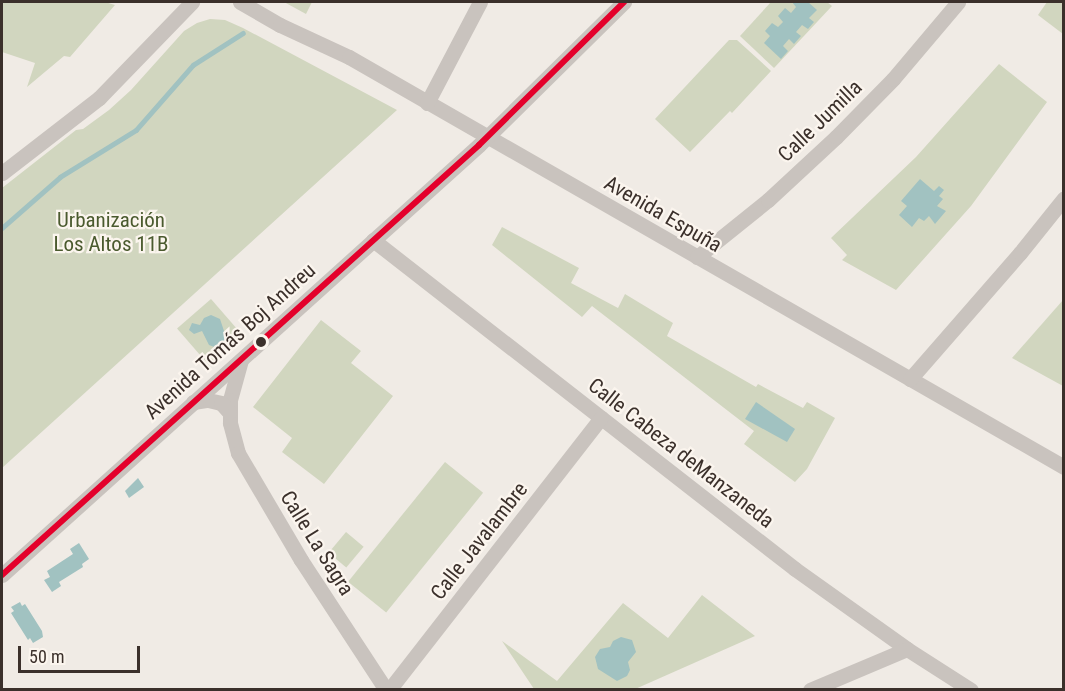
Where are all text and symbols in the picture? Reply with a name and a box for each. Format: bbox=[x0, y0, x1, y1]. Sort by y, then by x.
street label: Calle Jumilla bbox=[773, 75, 867, 167]
street label: Avenida Espuña bbox=[600, 170, 726, 258]
park label: Urbanización Los Altos 11B bbox=[54, 207, 168, 257]
street label: Avenida Tomás Boj Andreu bbox=[139, 257, 321, 425]
unlabelled marker bbox=[255, 336, 267, 348]
street label: Calle Cabeza deManzaneda bbox=[583, 373, 779, 533]
street label: Calle Javalambre bbox=[425, 477, 533, 605]
street label: Calle La Sagra bbox=[275, 486, 359, 600]
scale bar bbox=[21, 634, 142, 672]
text: 50 m bbox=[29, 646, 64, 667]

